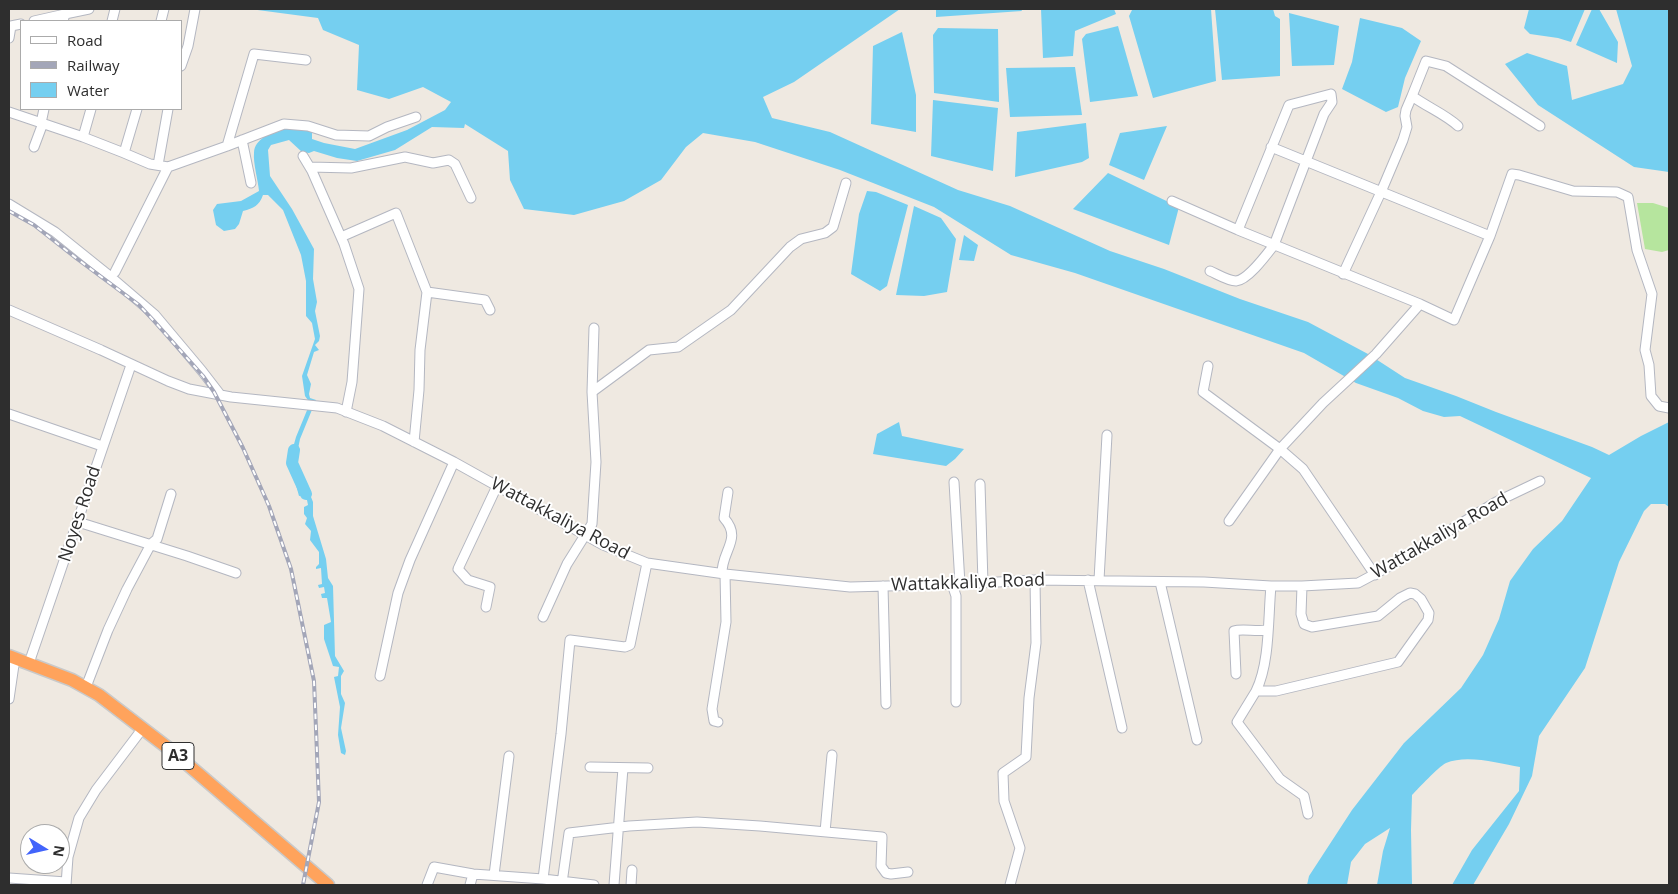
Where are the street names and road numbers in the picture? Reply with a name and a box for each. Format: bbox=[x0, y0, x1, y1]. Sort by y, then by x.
street label: Noyes Road bbox=[54, 463, 106, 565]
street label: Wattakkaliya Road bbox=[487, 473, 633, 565]
street label: Wattakkaliya Road bbox=[1368, 488, 1512, 584]
street label: Wattakkaliya Road bbox=[891, 570, 1045, 596]
road number: A3 bbox=[162, 742, 194, 769]

